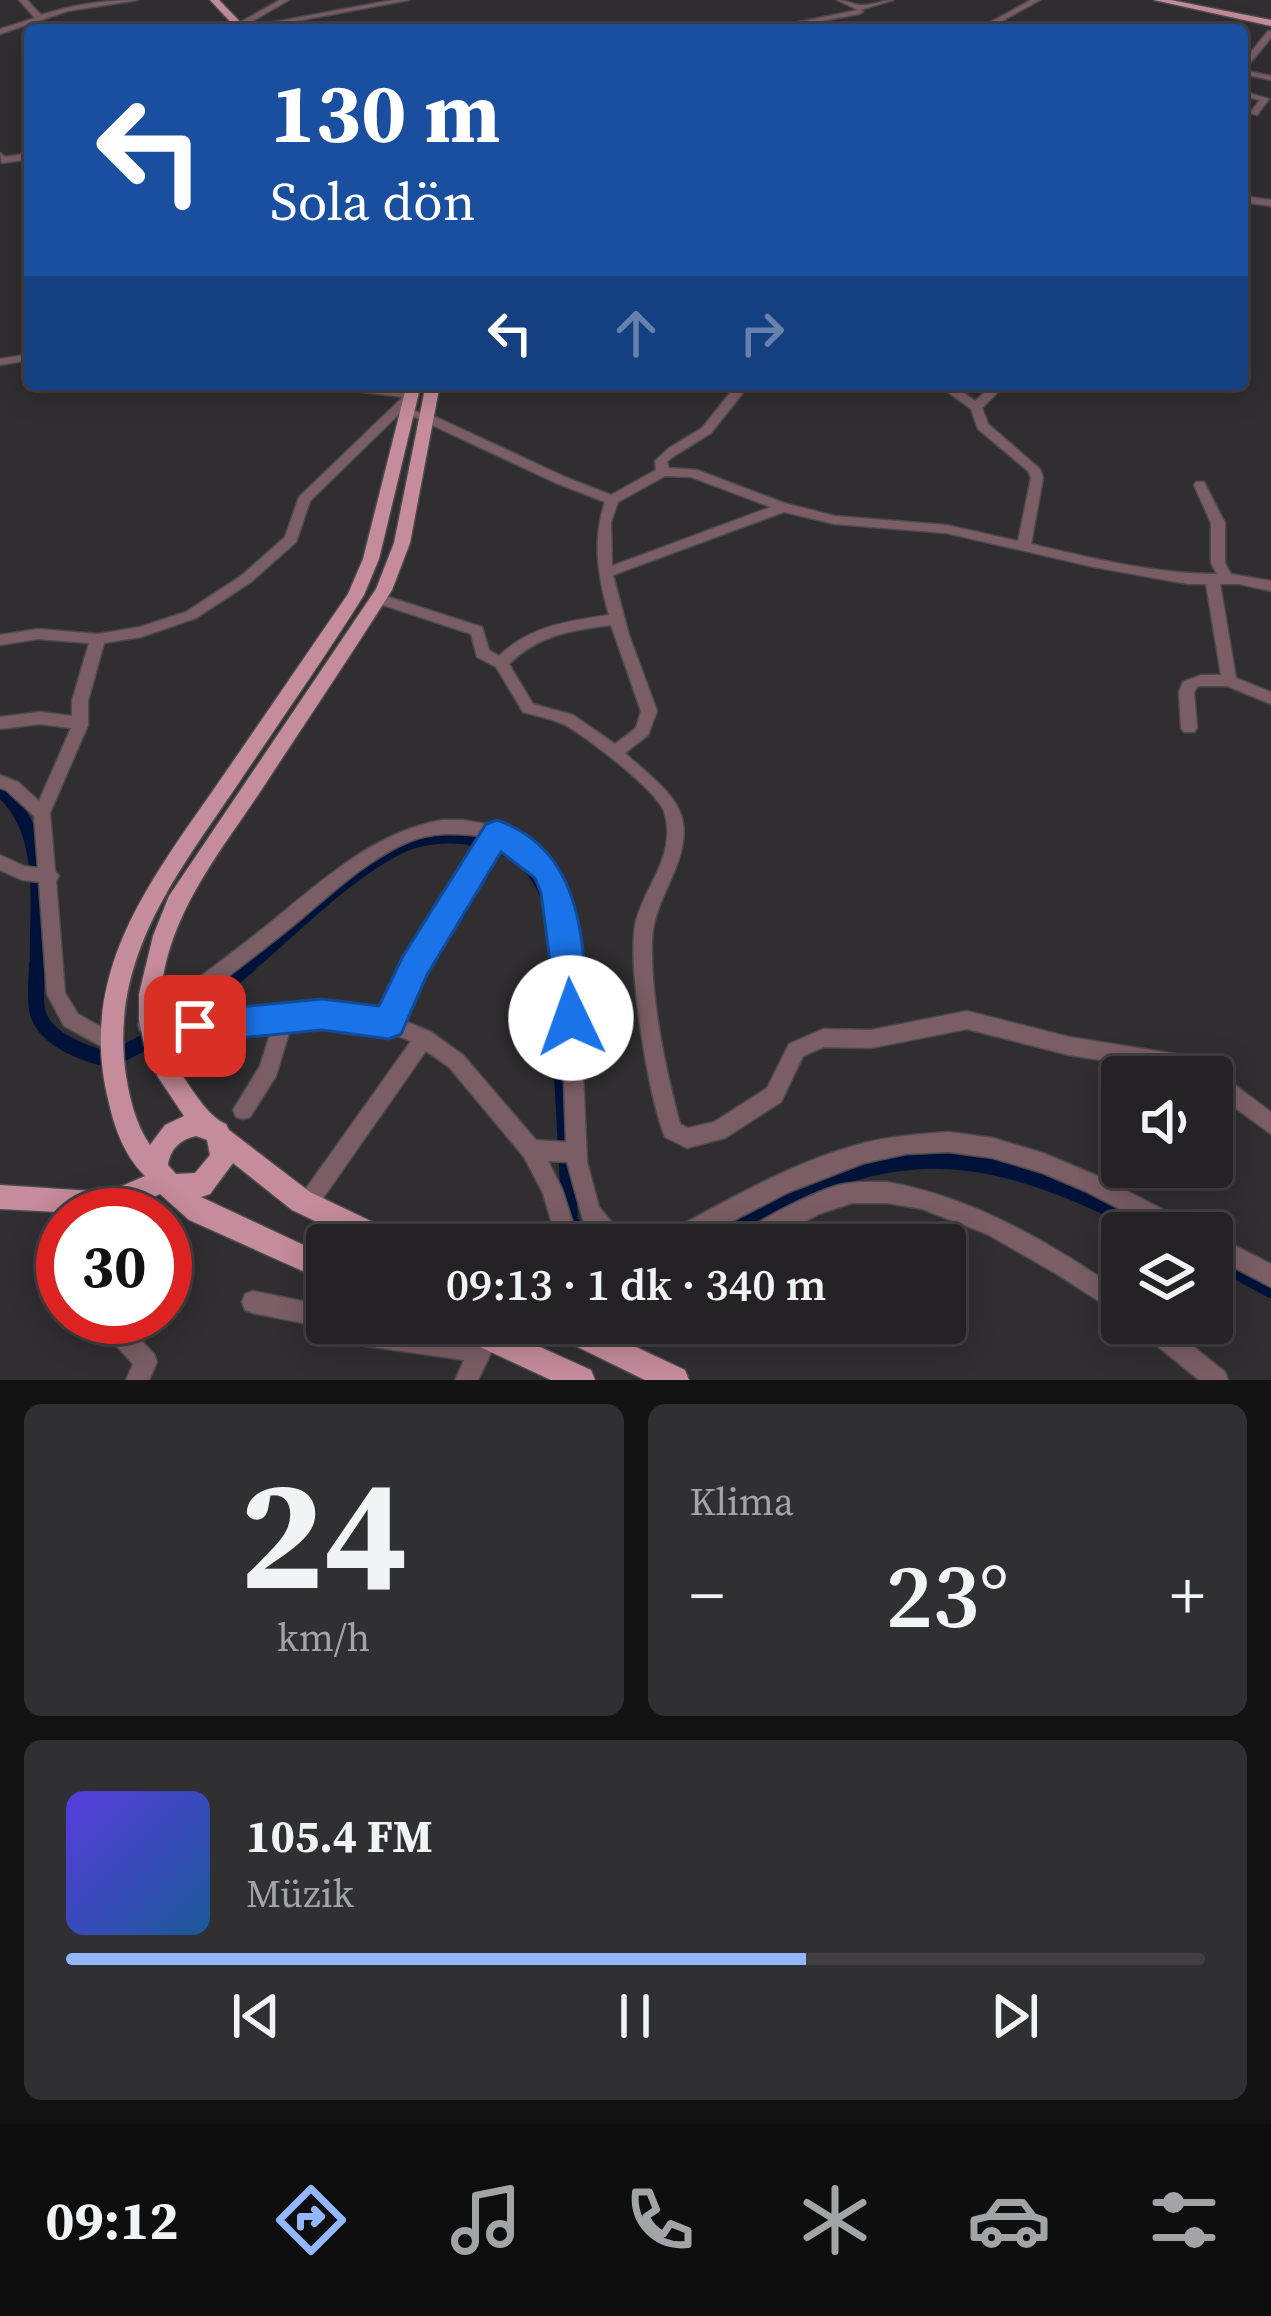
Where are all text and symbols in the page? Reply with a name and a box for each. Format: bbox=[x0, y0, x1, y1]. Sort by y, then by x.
text: 130 m bbox=[270, 55, 501, 170]
icon: left bbox=[72, 72, 228, 228]
text: Sola dön bbox=[270, 164, 475, 238]
icon: left bbox=[477, 300, 543, 366]
icon: ahead bbox=[603, 300, 669, 366]
icon: right bbox=[729, 300, 795, 366]
position arrow bbox=[508, 955, 634, 1081]
pin bbox=[144, 975, 246, 1077]
icon: arrive bbox=[162, 993, 228, 1059]
map controls bbox=[1101, 1056, 1233, 1344]
button: sound bbox=[1101, 1056, 1233, 1188]
speed limit sign: 30 bbox=[36, 1188, 192, 1344]
button: layers bbox=[1101, 1212, 1233, 1344]
text: 09:13 · 1 dk · 340 m bbox=[446, 1253, 826, 1315]
text: 24 bbox=[239, 1426, 408, 1640]
text: Klima bbox=[690, 1475, 794, 1528]
text: 23° bbox=[886, 1534, 1009, 1657]
text: − bbox=[690, 1550, 724, 1640]
text: + bbox=[1170, 1550, 1205, 1640]
text: km/h bbox=[277, 1611, 370, 1664]
text: 105.4 FM bbox=[246, 1805, 433, 1867]
text: Müzik bbox=[246, 1867, 354, 1920]
icon: previous bbox=[223, 1983, 289, 2049]
icon: pause bbox=[602, 1983, 668, 2049]
icon: next bbox=[982, 1983, 1048, 2049]
icon: directions bbox=[269, 2178, 353, 2262]
icon: music bbox=[444, 2178, 528, 2262]
icon: phone bbox=[618, 2178, 702, 2262]
icon: climate bbox=[793, 2178, 877, 2262]
icon: car bbox=[967, 2178, 1051, 2262]
icon: filters bbox=[1142, 2178, 1226, 2262]
text: 09:12 bbox=[45, 2183, 179, 2257]

